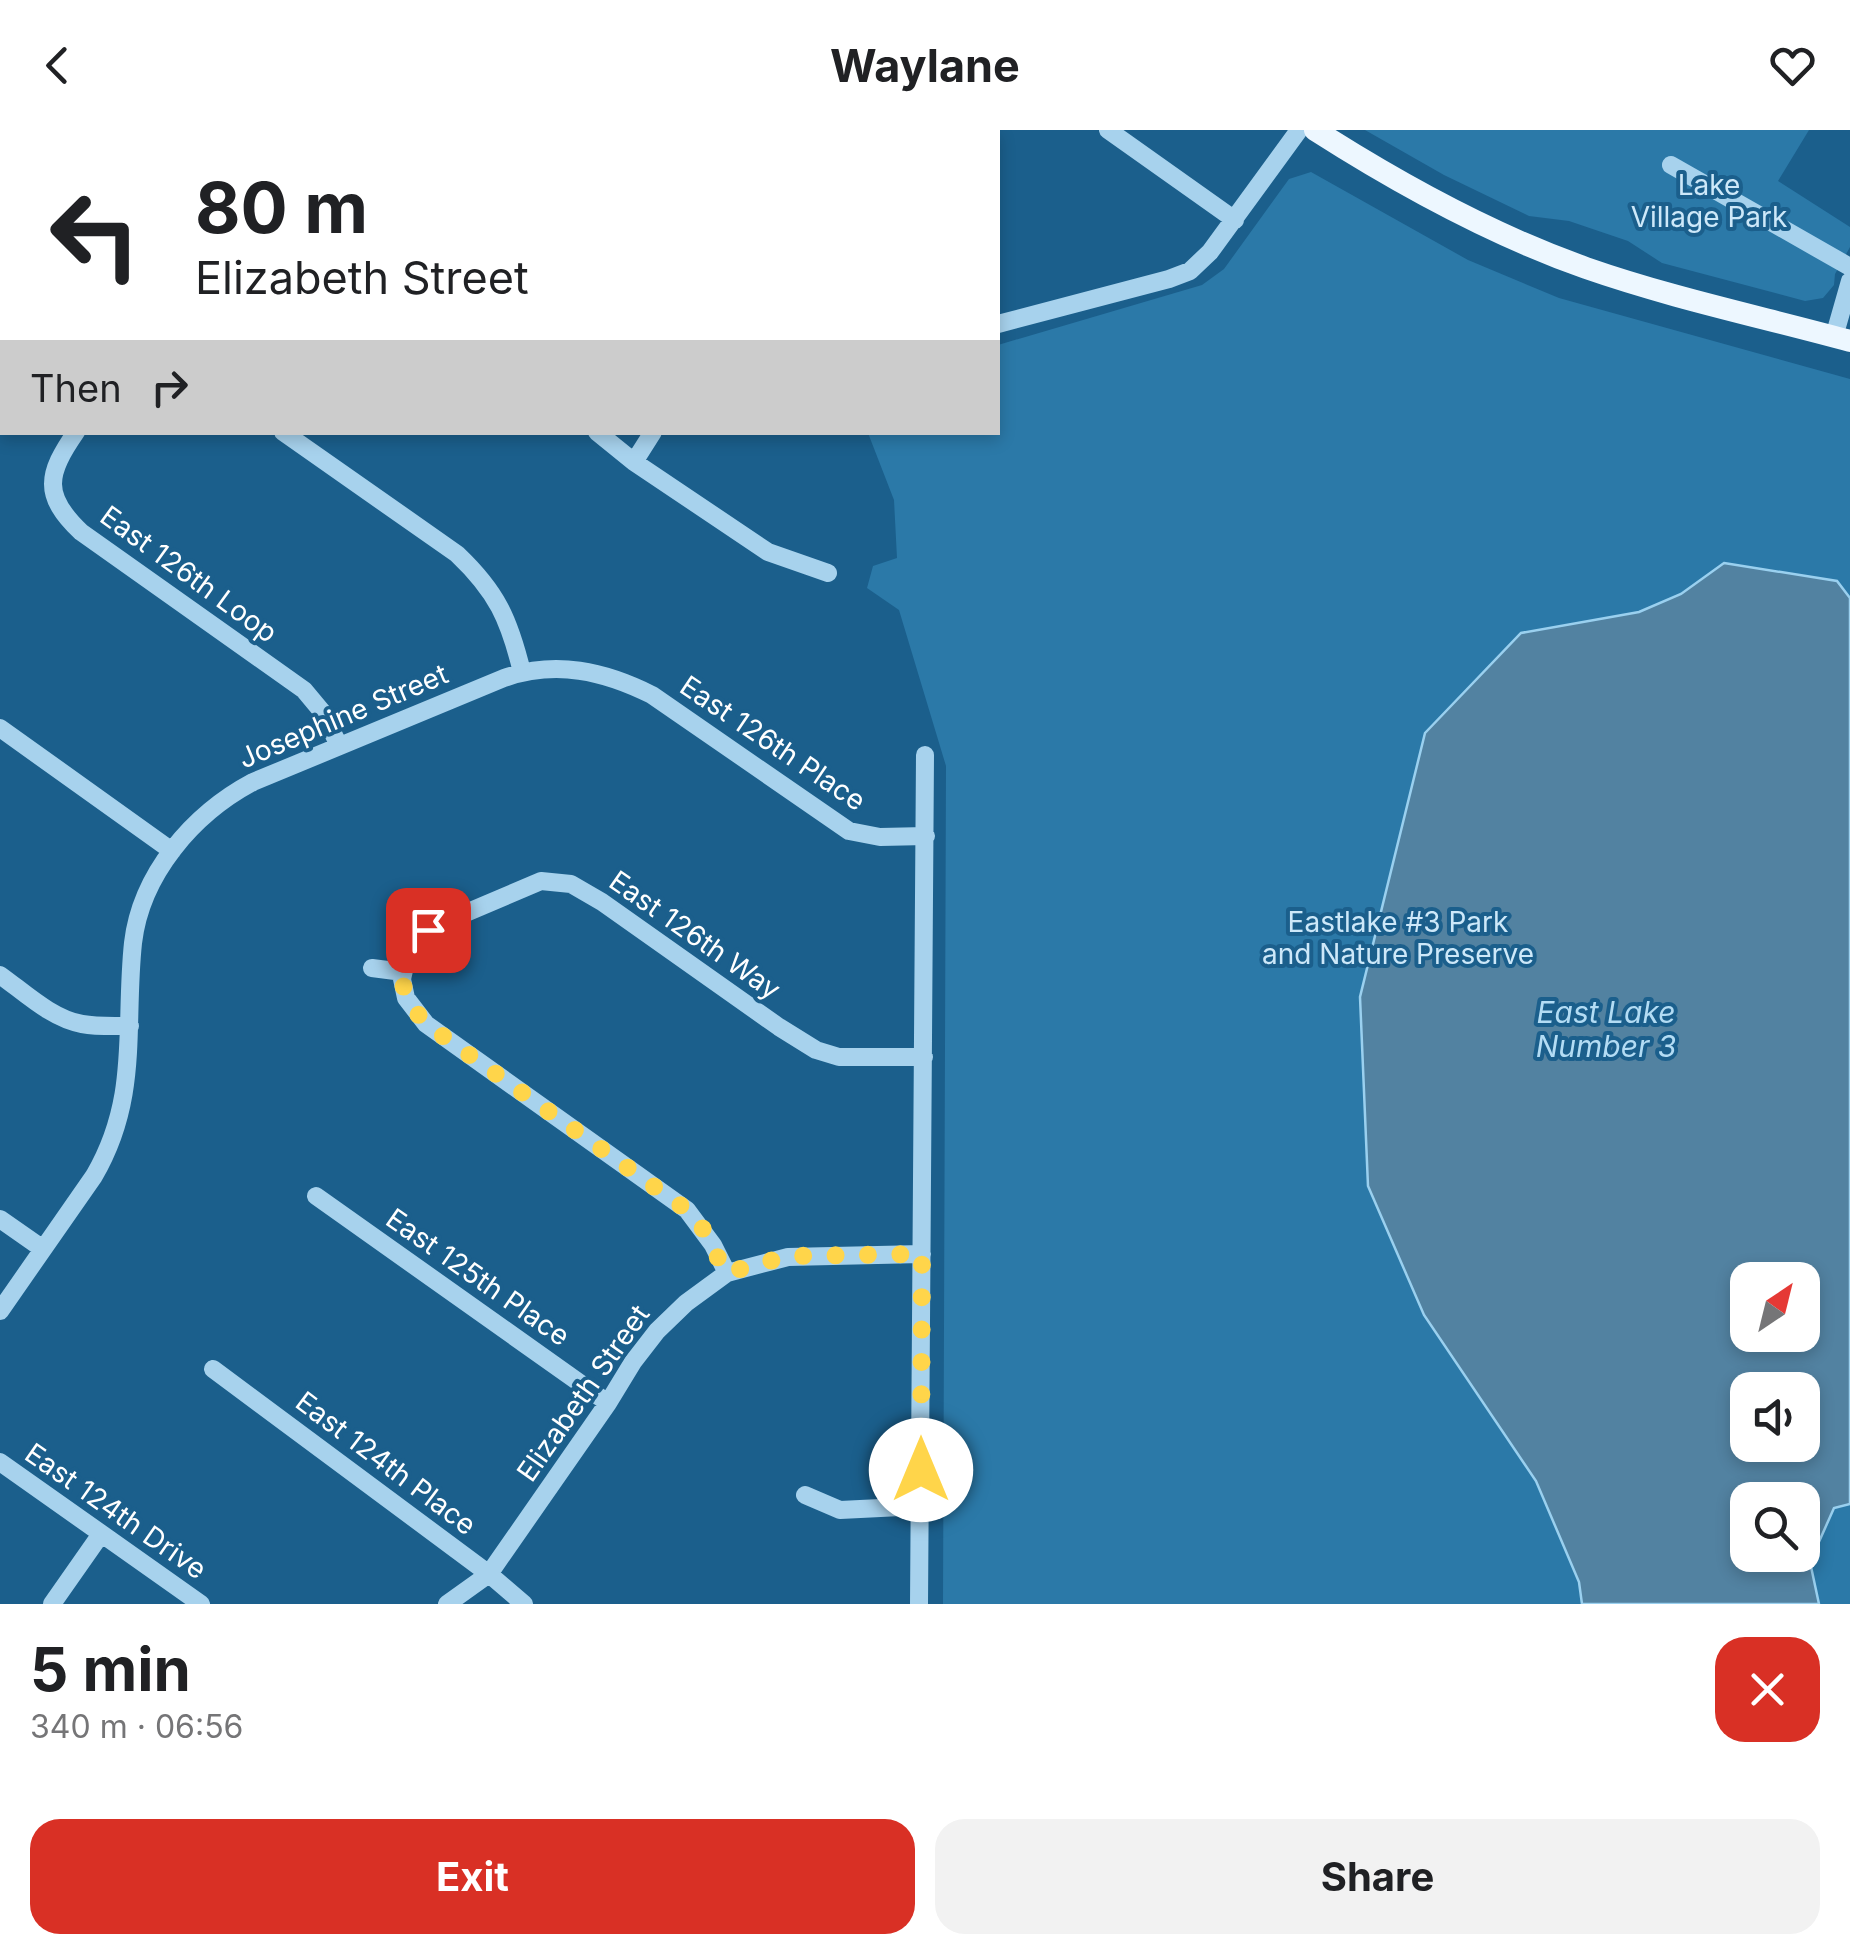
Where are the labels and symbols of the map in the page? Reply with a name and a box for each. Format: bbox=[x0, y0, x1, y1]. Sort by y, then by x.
park label: Lake Village Park bbox=[1631, 168, 1787, 234]
street label: East 126th Loop bbox=[94, 498, 284, 650]
street label: Josephine Street bbox=[233, 657, 453, 775]
street label: East 126th Place bbox=[674, 668, 872, 818]
street label: East 126th Way bbox=[603, 863, 787, 1007]
pin bbox=[386, 888, 471, 973]
park label: Eastlake #3 Park and Nature Preserve bbox=[1262, 905, 1534, 971]
water label: East Lake Number 3 bbox=[1536, 994, 1676, 1064]
street label: East 125th Place bbox=[380, 1201, 576, 1353]
north arrow bbox=[1730, 1262, 1820, 1352]
street label: Elizabeth Street bbox=[510, 1298, 656, 1488]
street label: East 124th Place bbox=[289, 1384, 483, 1542]
position arrow bbox=[869, 1418, 973, 1522]
street label: East 124th Drive bbox=[19, 1436, 213, 1586]

